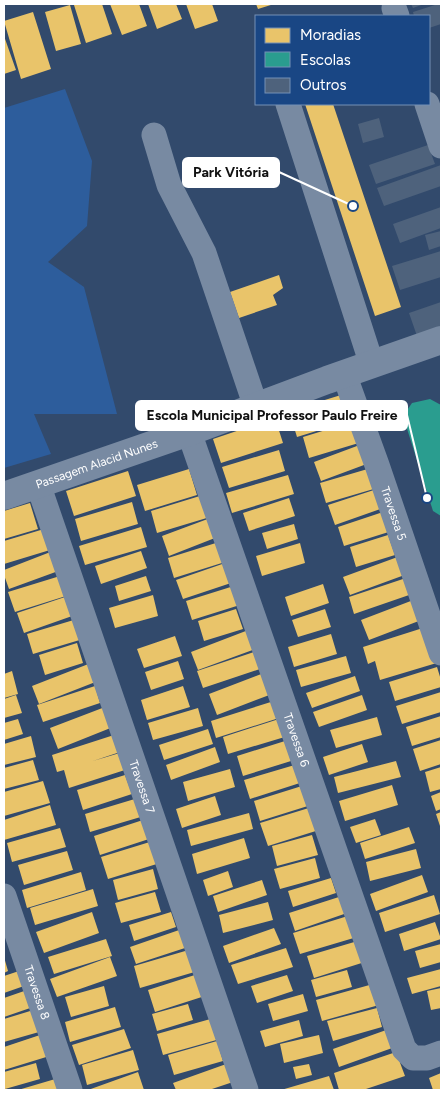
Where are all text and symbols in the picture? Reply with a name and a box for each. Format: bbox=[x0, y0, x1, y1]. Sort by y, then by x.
legend bbox=[255, 15, 430, 105]
text: Moradias bbox=[300, 26, 361, 44]
text: Escolas bbox=[300, 51, 351, 69]
text: Outros bbox=[300, 76, 346, 94]
callout: Park Vitória bbox=[183, 158, 279, 187]
text: Park Vitória bbox=[193, 164, 269, 181]
callout: Escola Municipal Professor Paulo Freire bbox=[136, 401, 407, 430]
text: Escola Municipal Professor Paulo Freire bbox=[146, 407, 398, 424]
street label: Passagem Alacid Nunes bbox=[34, 436, 160, 492]
street label: Travessa 5 bbox=[378, 485, 409, 542]
street label: Travessa 6 bbox=[280, 711, 312, 769]
street label: Travessa 7 bbox=[126, 758, 158, 816]
street label: Travessa 8 bbox=[21, 964, 53, 1022]

